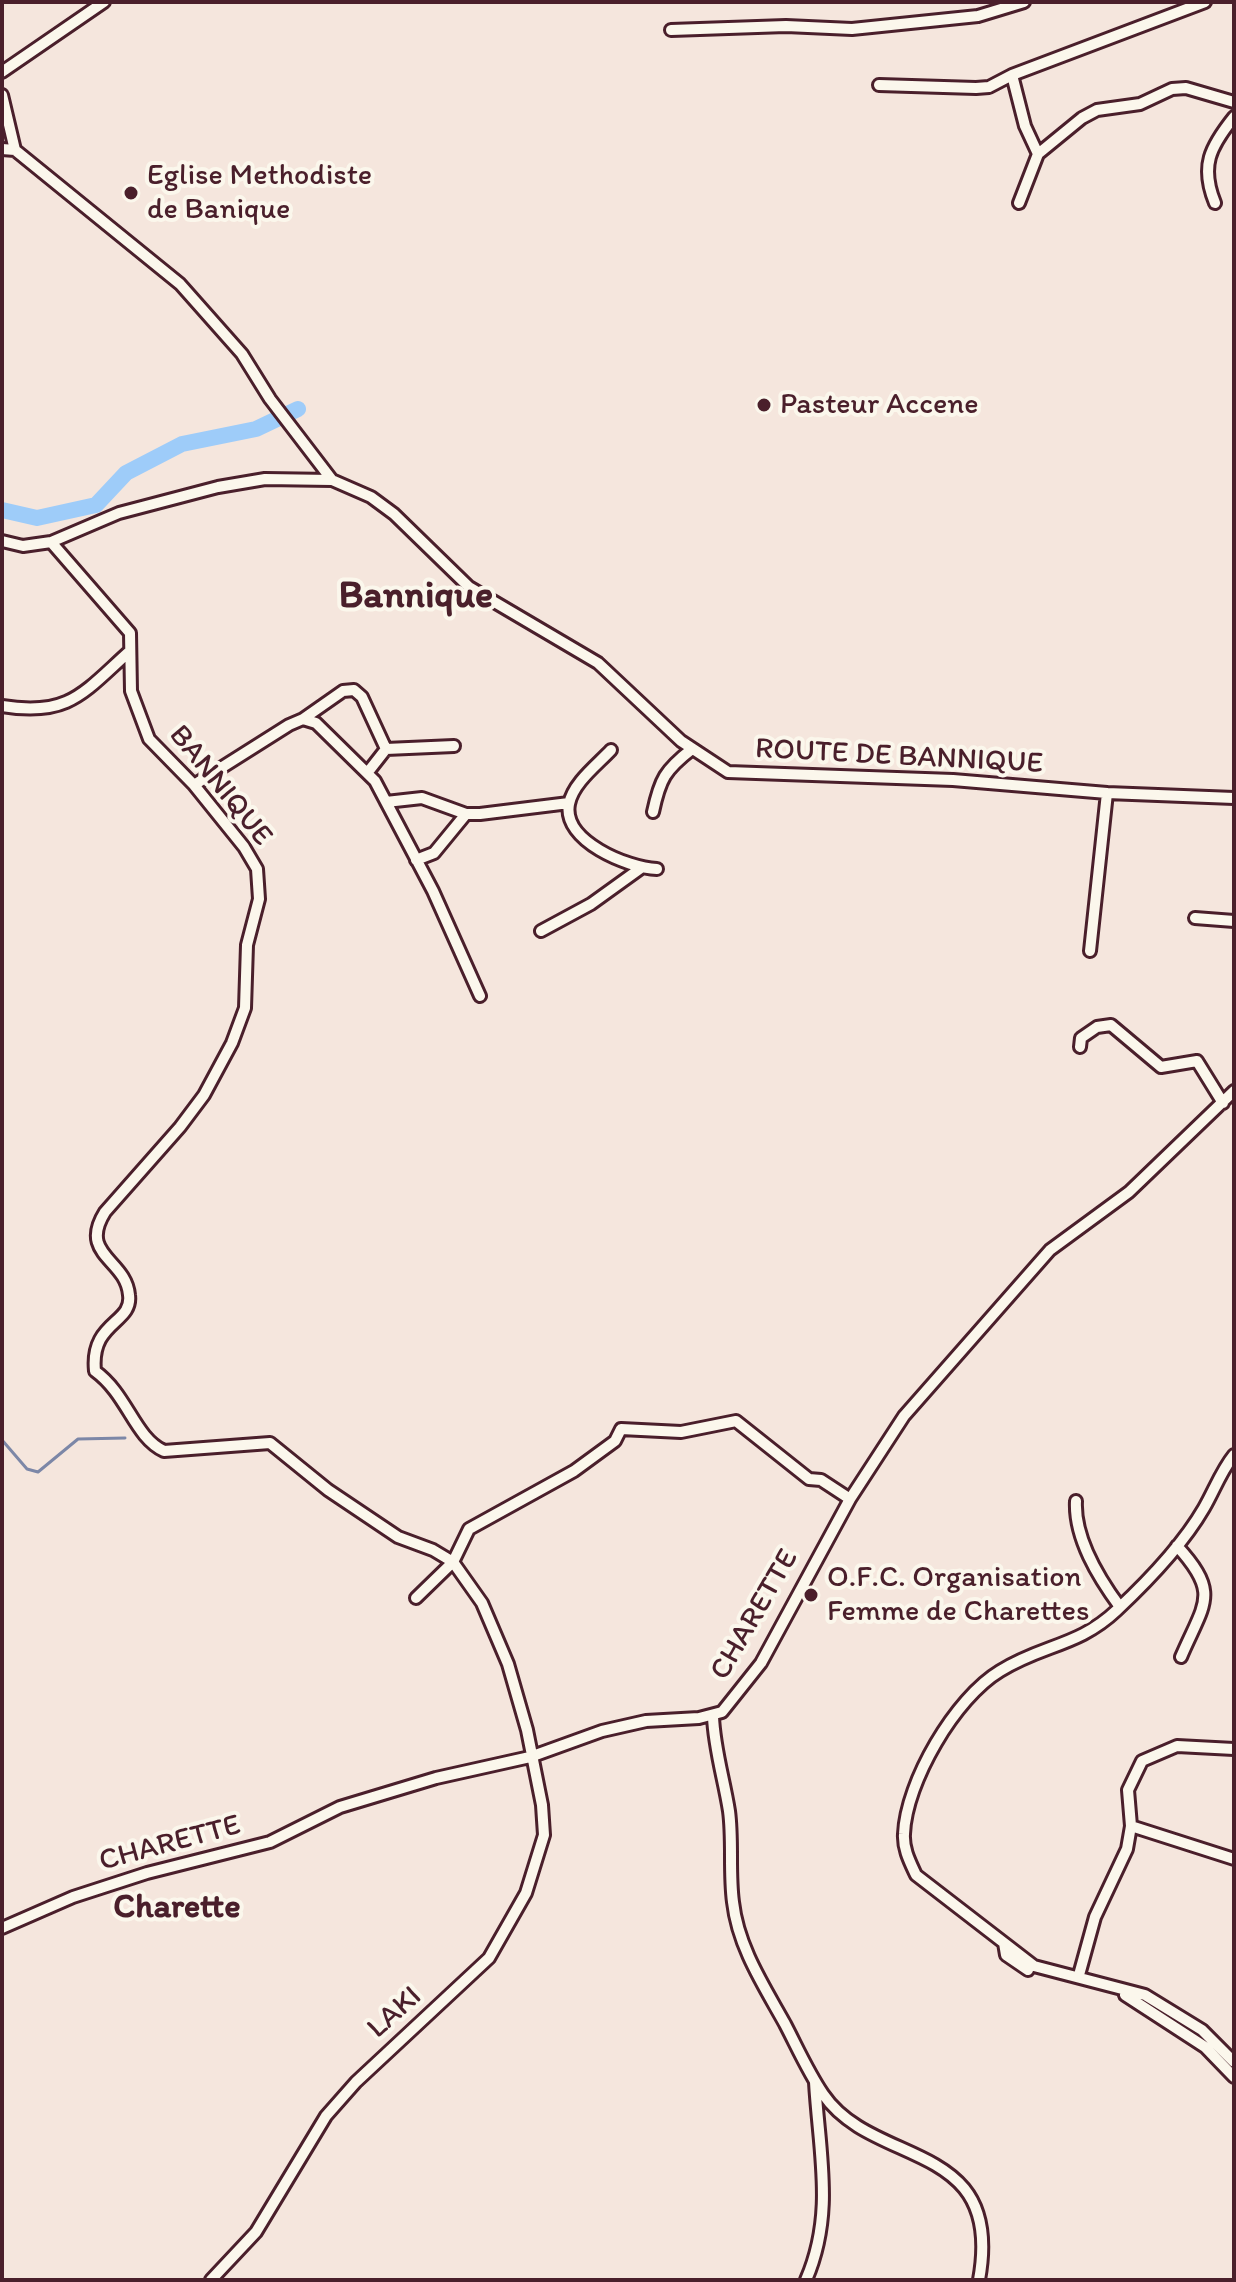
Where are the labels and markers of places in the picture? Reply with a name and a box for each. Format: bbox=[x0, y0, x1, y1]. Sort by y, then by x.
place label: Eglise Methodiste de Banique bbox=[147, 158, 372, 228]
marker: Eglise Methodiste de Banique bbox=[122, 184, 140, 202]
place label: Pasteur Accene bbox=[780, 387, 978, 423]
marker: Pasteur Accene bbox=[755, 396, 773, 414]
place label: O.F.C. Organisation Femme de Charettes bbox=[827, 1560, 1090, 1630]
marker: O.F.C. Organisation Femme de Charettes bbox=[802, 1586, 820, 1604]

